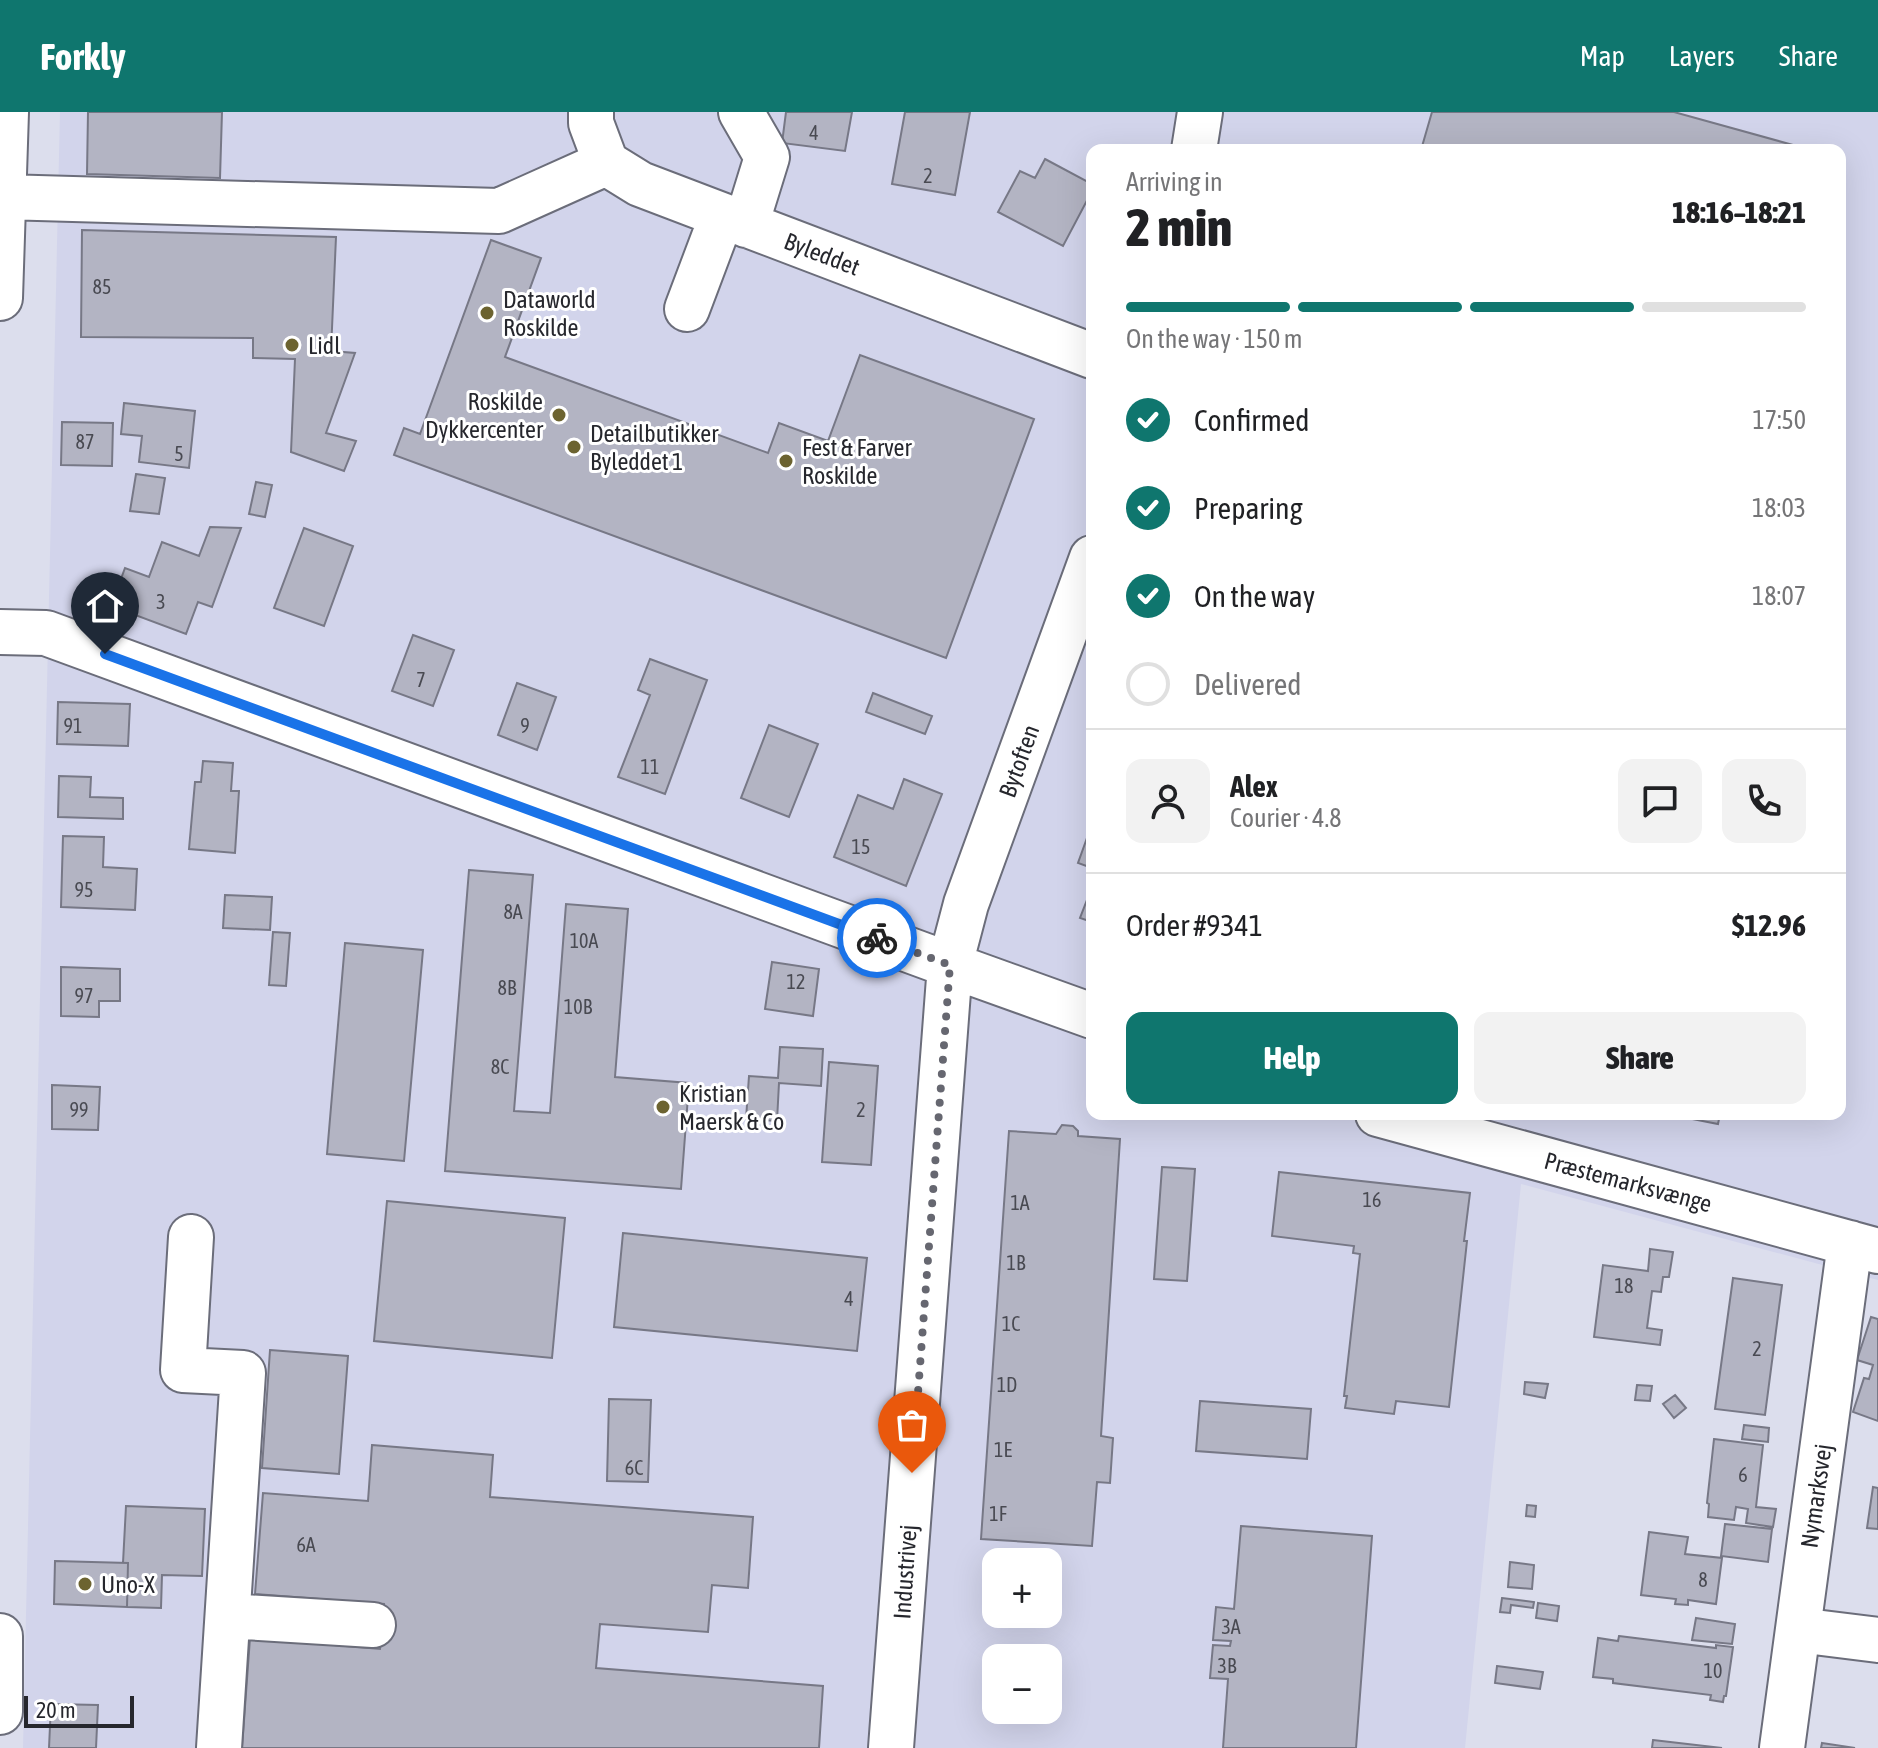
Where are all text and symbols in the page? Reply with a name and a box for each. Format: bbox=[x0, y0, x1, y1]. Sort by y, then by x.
text: Forkly bbox=[40, 35, 126, 78]
text: Map bbox=[1580, 40, 1625, 72]
text: Layers bbox=[1669, 40, 1735, 72]
text: Share bbox=[1779, 40, 1838, 72]
house number: 4 bbox=[809, 121, 819, 144]
house number: 2 bbox=[923, 164, 933, 187]
text: Arriving in bbox=[1126, 167, 1223, 197]
text: 18:16–18:21 bbox=[1672, 195, 1806, 229]
text: 2 min bbox=[1126, 197, 1232, 257]
street label: Byleddet bbox=[780, 227, 864, 281]
house number: 85 bbox=[93, 275, 111, 298]
place label: Dataworld Roskilde bbox=[503, 286, 596, 341]
marker: Dataworld Roskilde bbox=[478, 304, 496, 322]
text: On the way · 150 m bbox=[1126, 324, 1303, 354]
place label: Lidl bbox=[308, 332, 341, 359]
marker: Lidl bbox=[283, 336, 301, 354]
place label: Roskilde Dykkercenter bbox=[425, 388, 544, 443]
icon: check bbox=[1126, 398, 1170, 442]
text: Confirmed bbox=[1194, 403, 1309, 437]
text: 17:50 bbox=[1752, 405, 1806, 435]
marker: Roskilde Dykkercenter bbox=[550, 406, 568, 424]
place label: Detailbutikker Byleddet 1 bbox=[590, 420, 719, 475]
house number: 87 bbox=[76, 430, 94, 453]
place label: Fest & Farver Roskilde bbox=[802, 434, 913, 489]
marker: Detailbutikker Byleddet 1 bbox=[565, 438, 583, 456]
house number: 5 bbox=[174, 442, 184, 465]
marker: Fest & Farver Roskilde bbox=[777, 452, 795, 470]
icon: check bbox=[1126, 486, 1170, 530]
text: Preparing bbox=[1194, 491, 1303, 525]
text: 18:03 bbox=[1752, 493, 1806, 523]
pin bbox=[71, 572, 139, 654]
icon: check bbox=[1126, 574, 1170, 618]
text: On the way bbox=[1194, 579, 1315, 613]
text: 18:07 bbox=[1752, 581, 1806, 611]
icon: home bbox=[83, 584, 127, 628]
house number: 3 bbox=[156, 590, 166, 613]
text: Delivered bbox=[1194, 667, 1302, 701]
house number: 7 bbox=[416, 668, 426, 691]
house number: 91 bbox=[64, 714, 82, 737]
house number: 9 bbox=[520, 714, 530, 737]
street label: Bytoften bbox=[993, 721, 1045, 801]
house number: 11 bbox=[641, 755, 659, 778]
button: person bbox=[1126, 759, 1210, 843]
button: chat bbox=[1618, 759, 1702, 843]
button: phone bbox=[1722, 759, 1806, 843]
text: Alex bbox=[1230, 769, 1278, 803]
text: Courier · 4.8 bbox=[1230, 803, 1341, 833]
house number: 15 bbox=[852, 835, 870, 858]
house number: 95 bbox=[75, 878, 93, 901]
courier bbox=[837, 898, 917, 978]
house number: 8A bbox=[503, 900, 523, 923]
text: Order #9341 bbox=[1126, 908, 1263, 942]
text: $12.96 bbox=[1732, 908, 1806, 942]
icon: bike bbox=[855, 916, 899, 960]
house number: 10A bbox=[570, 929, 598, 952]
house number: 12 bbox=[787, 970, 805, 993]
house number: 8B bbox=[498, 976, 517, 999]
house number: 97 bbox=[75, 984, 93, 1007]
house number: 10B bbox=[564, 995, 593, 1018]
button: Help bbox=[1126, 1012, 1458, 1104]
button: Share bbox=[1474, 1012, 1806, 1104]
house number: 8C bbox=[491, 1055, 509, 1078]
place label: Kristian Maersk & Co bbox=[679, 1080, 784, 1135]
house number: 99 bbox=[70, 1098, 88, 1121]
marker: Kristian Maersk & Co bbox=[654, 1098, 672, 1116]
house number: 2 bbox=[856, 1098, 866, 1121]
street label: Præstemarksvænge bbox=[1541, 1147, 1715, 1217]
house number: 16 bbox=[1363, 1188, 1381, 1211]
house number: 1A bbox=[1010, 1191, 1030, 1214]
house number: 1B bbox=[1007, 1251, 1026, 1274]
house number: 18 bbox=[1615, 1274, 1633, 1297]
house number: 4 bbox=[844, 1287, 854, 1310]
house number: 1C bbox=[1002, 1312, 1020, 1335]
house number: 2 bbox=[1752, 1337, 1762, 1360]
house number: 1D bbox=[997, 1373, 1017, 1396]
pin bbox=[878, 1391, 946, 1473]
icon: bag bbox=[890, 1403, 934, 1447]
house number: 1E bbox=[994, 1438, 1012, 1461]
street label: Nymarksvej bbox=[1795, 1442, 1837, 1550]
house number: 6C bbox=[625, 1456, 643, 1479]
house number: 6 bbox=[1738, 1463, 1748, 1486]
house number: 1F bbox=[989, 1502, 1007, 1525]
street label: Industrivej bbox=[888, 1524, 922, 1620]
house number: 6A bbox=[296, 1533, 316, 1556]
map controls bbox=[982, 1548, 1062, 1724]
button: + bbox=[982, 1548, 1062, 1628]
house number: 8 bbox=[1698, 1568, 1708, 1591]
place label: Uno-X bbox=[101, 1571, 155, 1598]
marker: Uno-X bbox=[76, 1575, 94, 1593]
house number: 3A bbox=[1221, 1615, 1241, 1638]
button: − bbox=[982, 1644, 1062, 1724]
house number: 3B bbox=[1218, 1654, 1237, 1677]
house number: 10 bbox=[1704, 1659, 1722, 1682]
scale bar bbox=[24, 1692, 134, 1728]
text: 20 m bbox=[36, 1697, 76, 1723]

